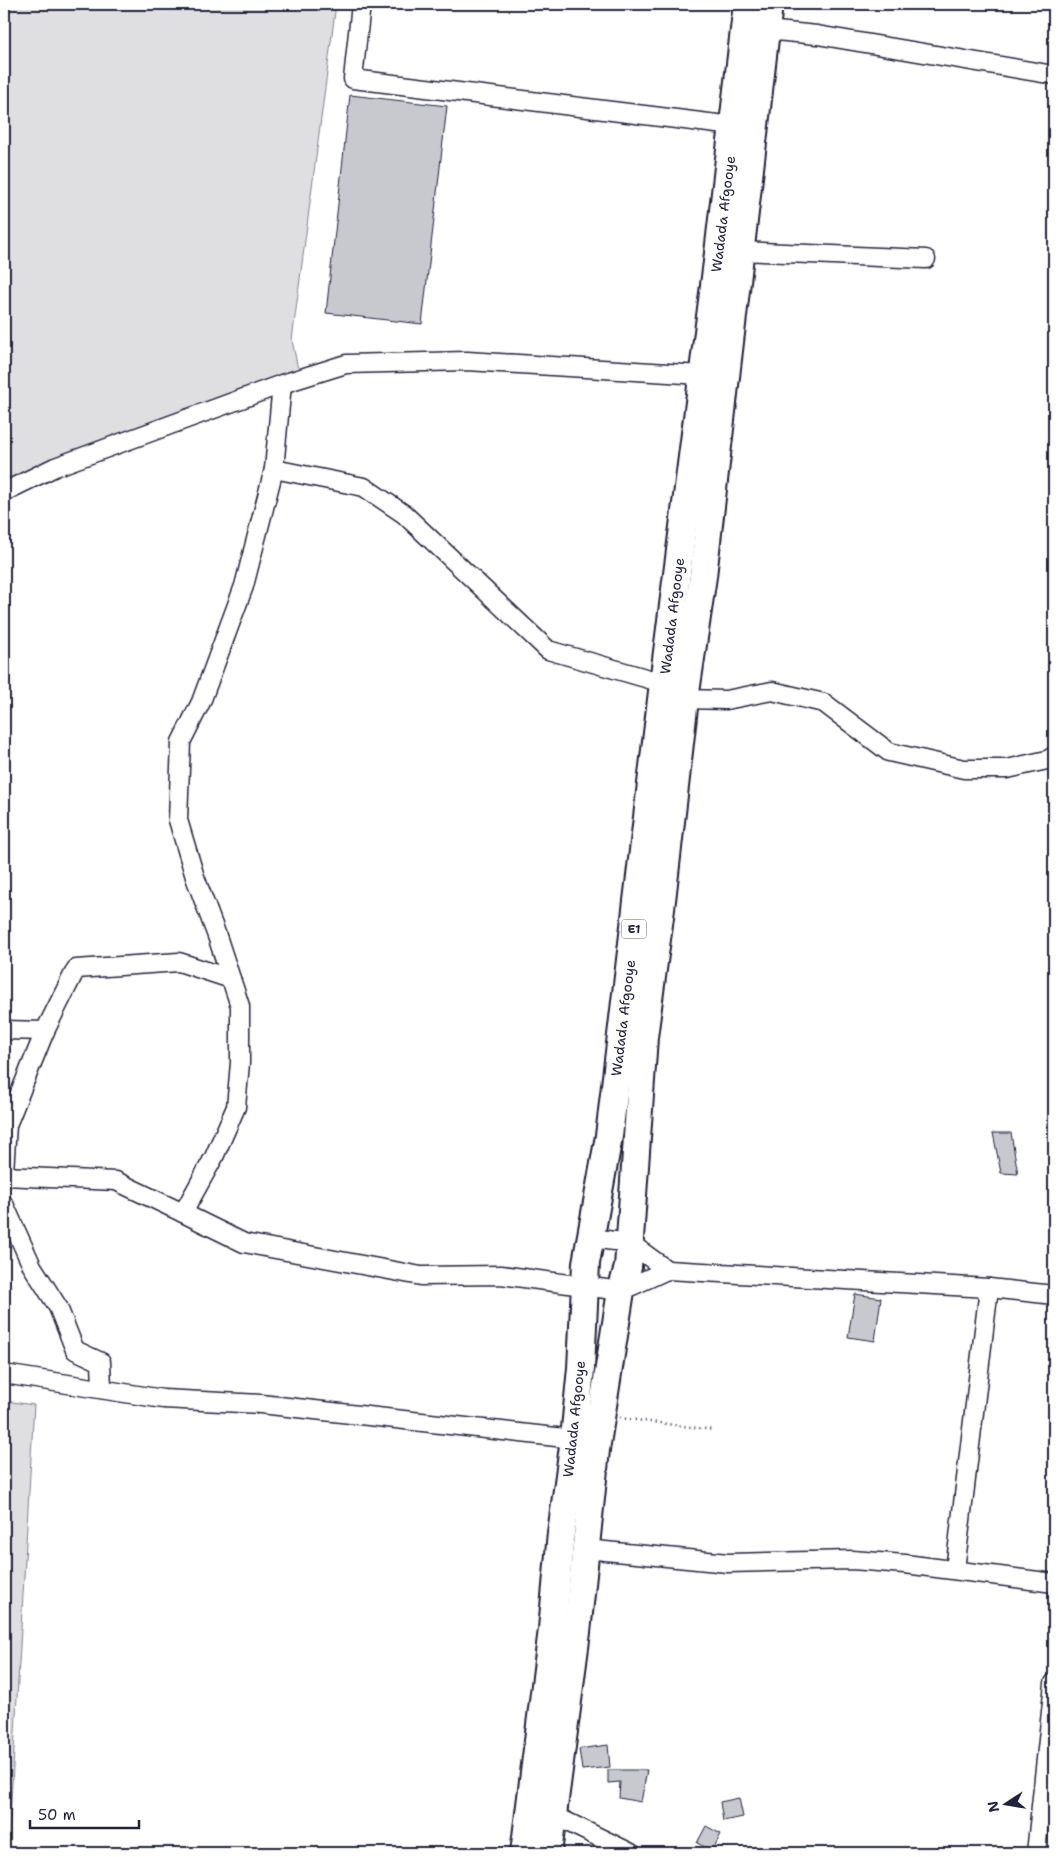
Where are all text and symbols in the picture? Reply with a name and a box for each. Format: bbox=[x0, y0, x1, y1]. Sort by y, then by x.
street label: Wadada Afgooye bbox=[707, 155, 739, 273]
street label: Wadada Afgooye bbox=[656, 557, 688, 675]
road number: E1 bbox=[622, 920, 646, 939]
street label: Wadada Afgooye bbox=[607, 959, 639, 1077]
street label: Wadada Afgooye bbox=[559, 1360, 589, 1478]
north arrow bbox=[980, 1780, 1030, 1830]
scale bar bbox=[30, 1797, 139, 1829]
text: N bbox=[983, 1799, 1003, 1814]
text: 50 m bbox=[38, 1805, 76, 1825]

